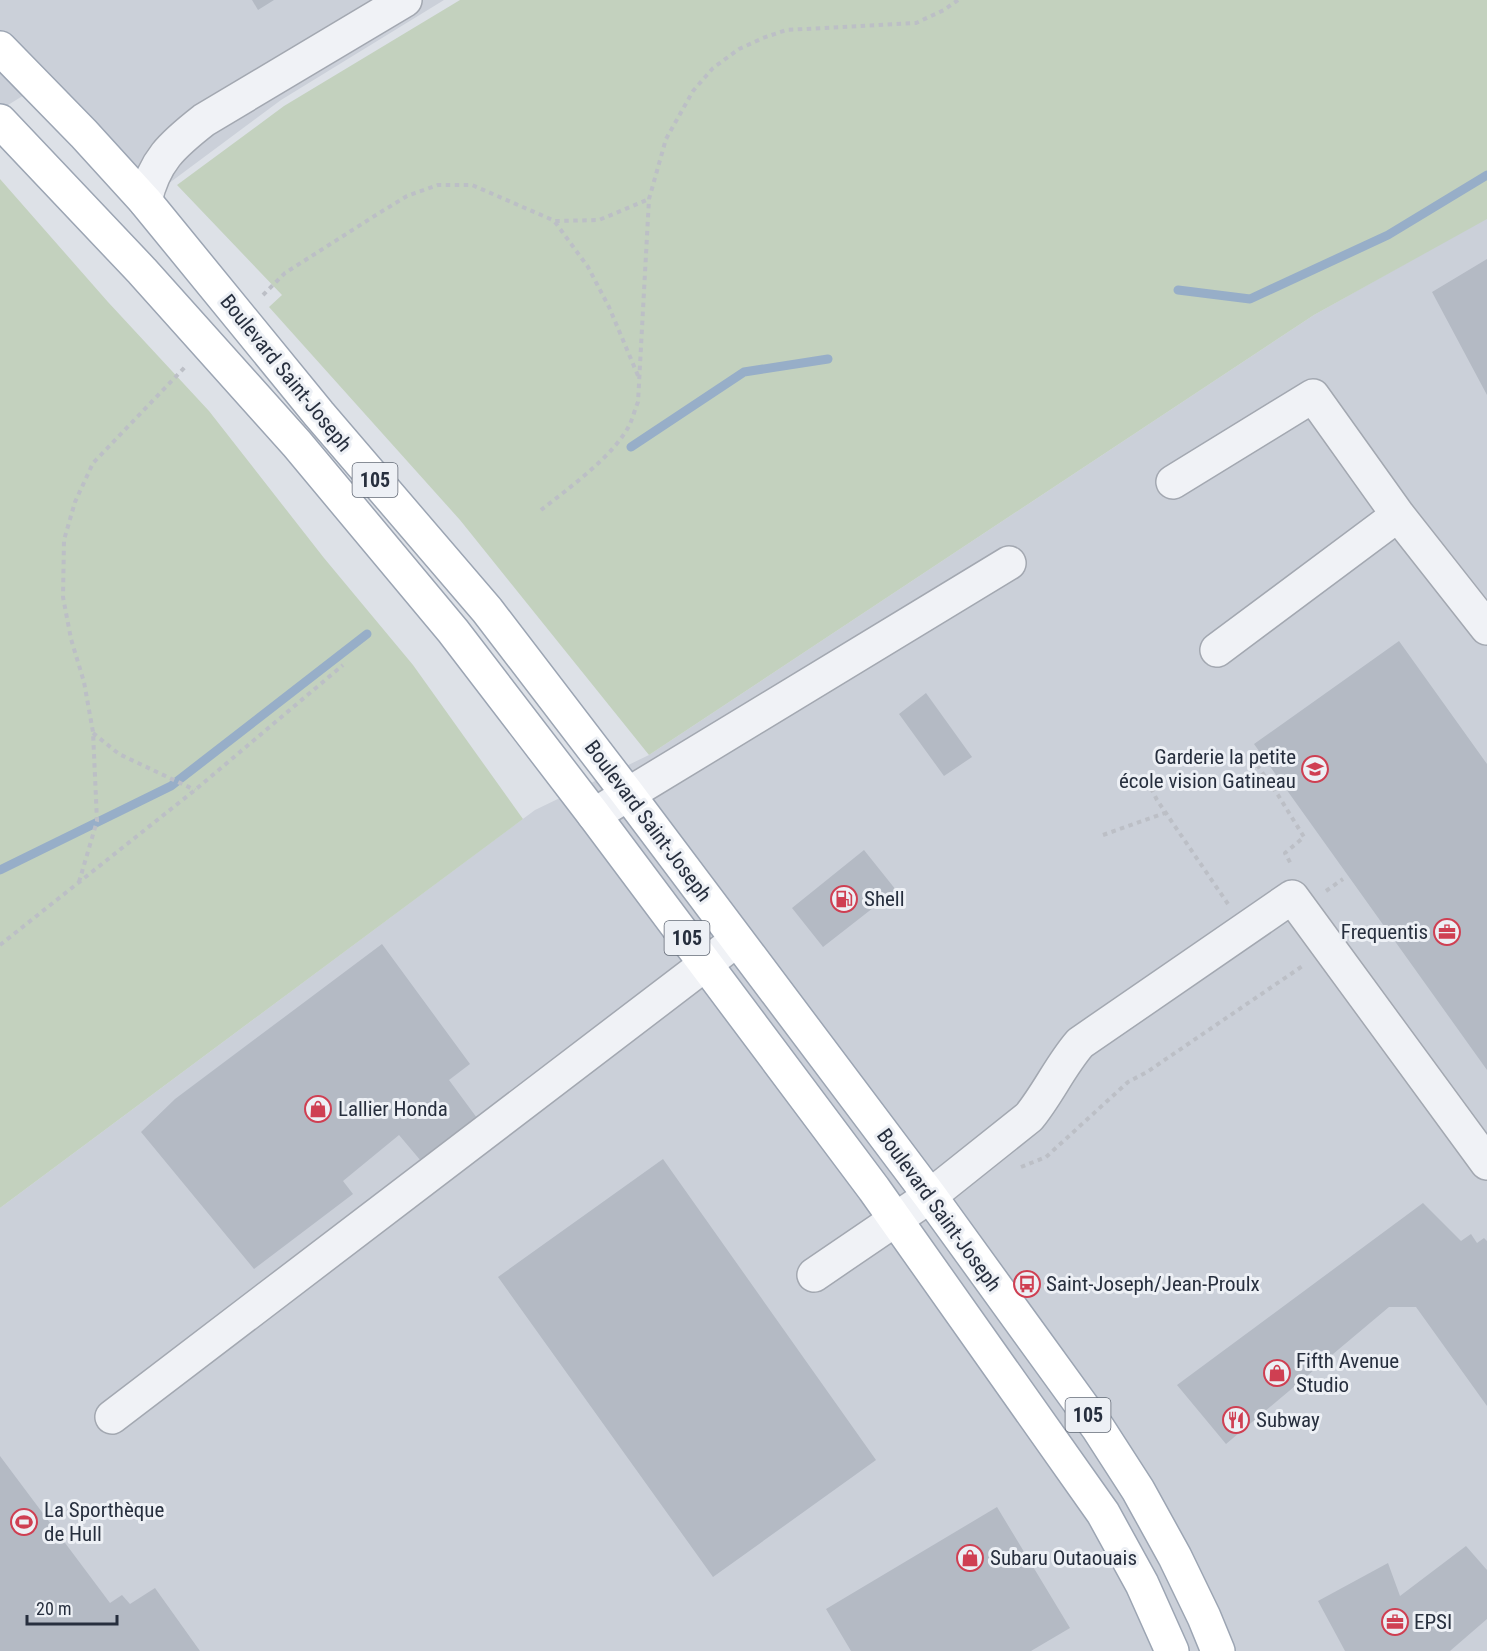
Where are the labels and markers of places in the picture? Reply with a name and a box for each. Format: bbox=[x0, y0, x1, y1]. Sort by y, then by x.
place label: Garderie la petite école vision Gatineau bbox=[1119, 745, 1296, 793]
school or university icon: Garderie la petite école vision Gatineau bbox=[1300, 754, 1330, 784]
fuel station icon: Shell bbox=[829, 884, 859, 914]
place label: Shell bbox=[864, 887, 905, 911]
office icon: Frequentis bbox=[1432, 917, 1462, 947]
place label: Frequentis bbox=[1341, 920, 1428, 944]
shop icon: Lallier Honda bbox=[303, 1094, 333, 1124]
place label: Lallier Honda bbox=[338, 1097, 448, 1121]
bus stop icon: Saint-Joseph/Jean-Proulx bbox=[1012, 1269, 1042, 1299]
place label: Saint-Joseph/Jean-Proulx bbox=[1046, 1272, 1260, 1296]
place label: Fifth Avenue Studio bbox=[1296, 1349, 1399, 1397]
shop icon: Fifth Avenue Studio bbox=[1262, 1358, 1292, 1388]
restaurant icon: Subway bbox=[1221, 1405, 1251, 1435]
place label: Subway bbox=[1256, 1408, 1320, 1432]
place label: La Sporthèque de Hull bbox=[44, 1498, 164, 1546]
sports icon: La Sporthèque de Hull bbox=[9, 1507, 39, 1537]
shop icon: Subaru Outaouais bbox=[955, 1543, 985, 1573]
place label: Subaru Outaouais bbox=[990, 1546, 1137, 1570]
office icon: EPSI bbox=[1380, 1607, 1410, 1637]
place label: EPSI bbox=[1414, 1610, 1452, 1634]

